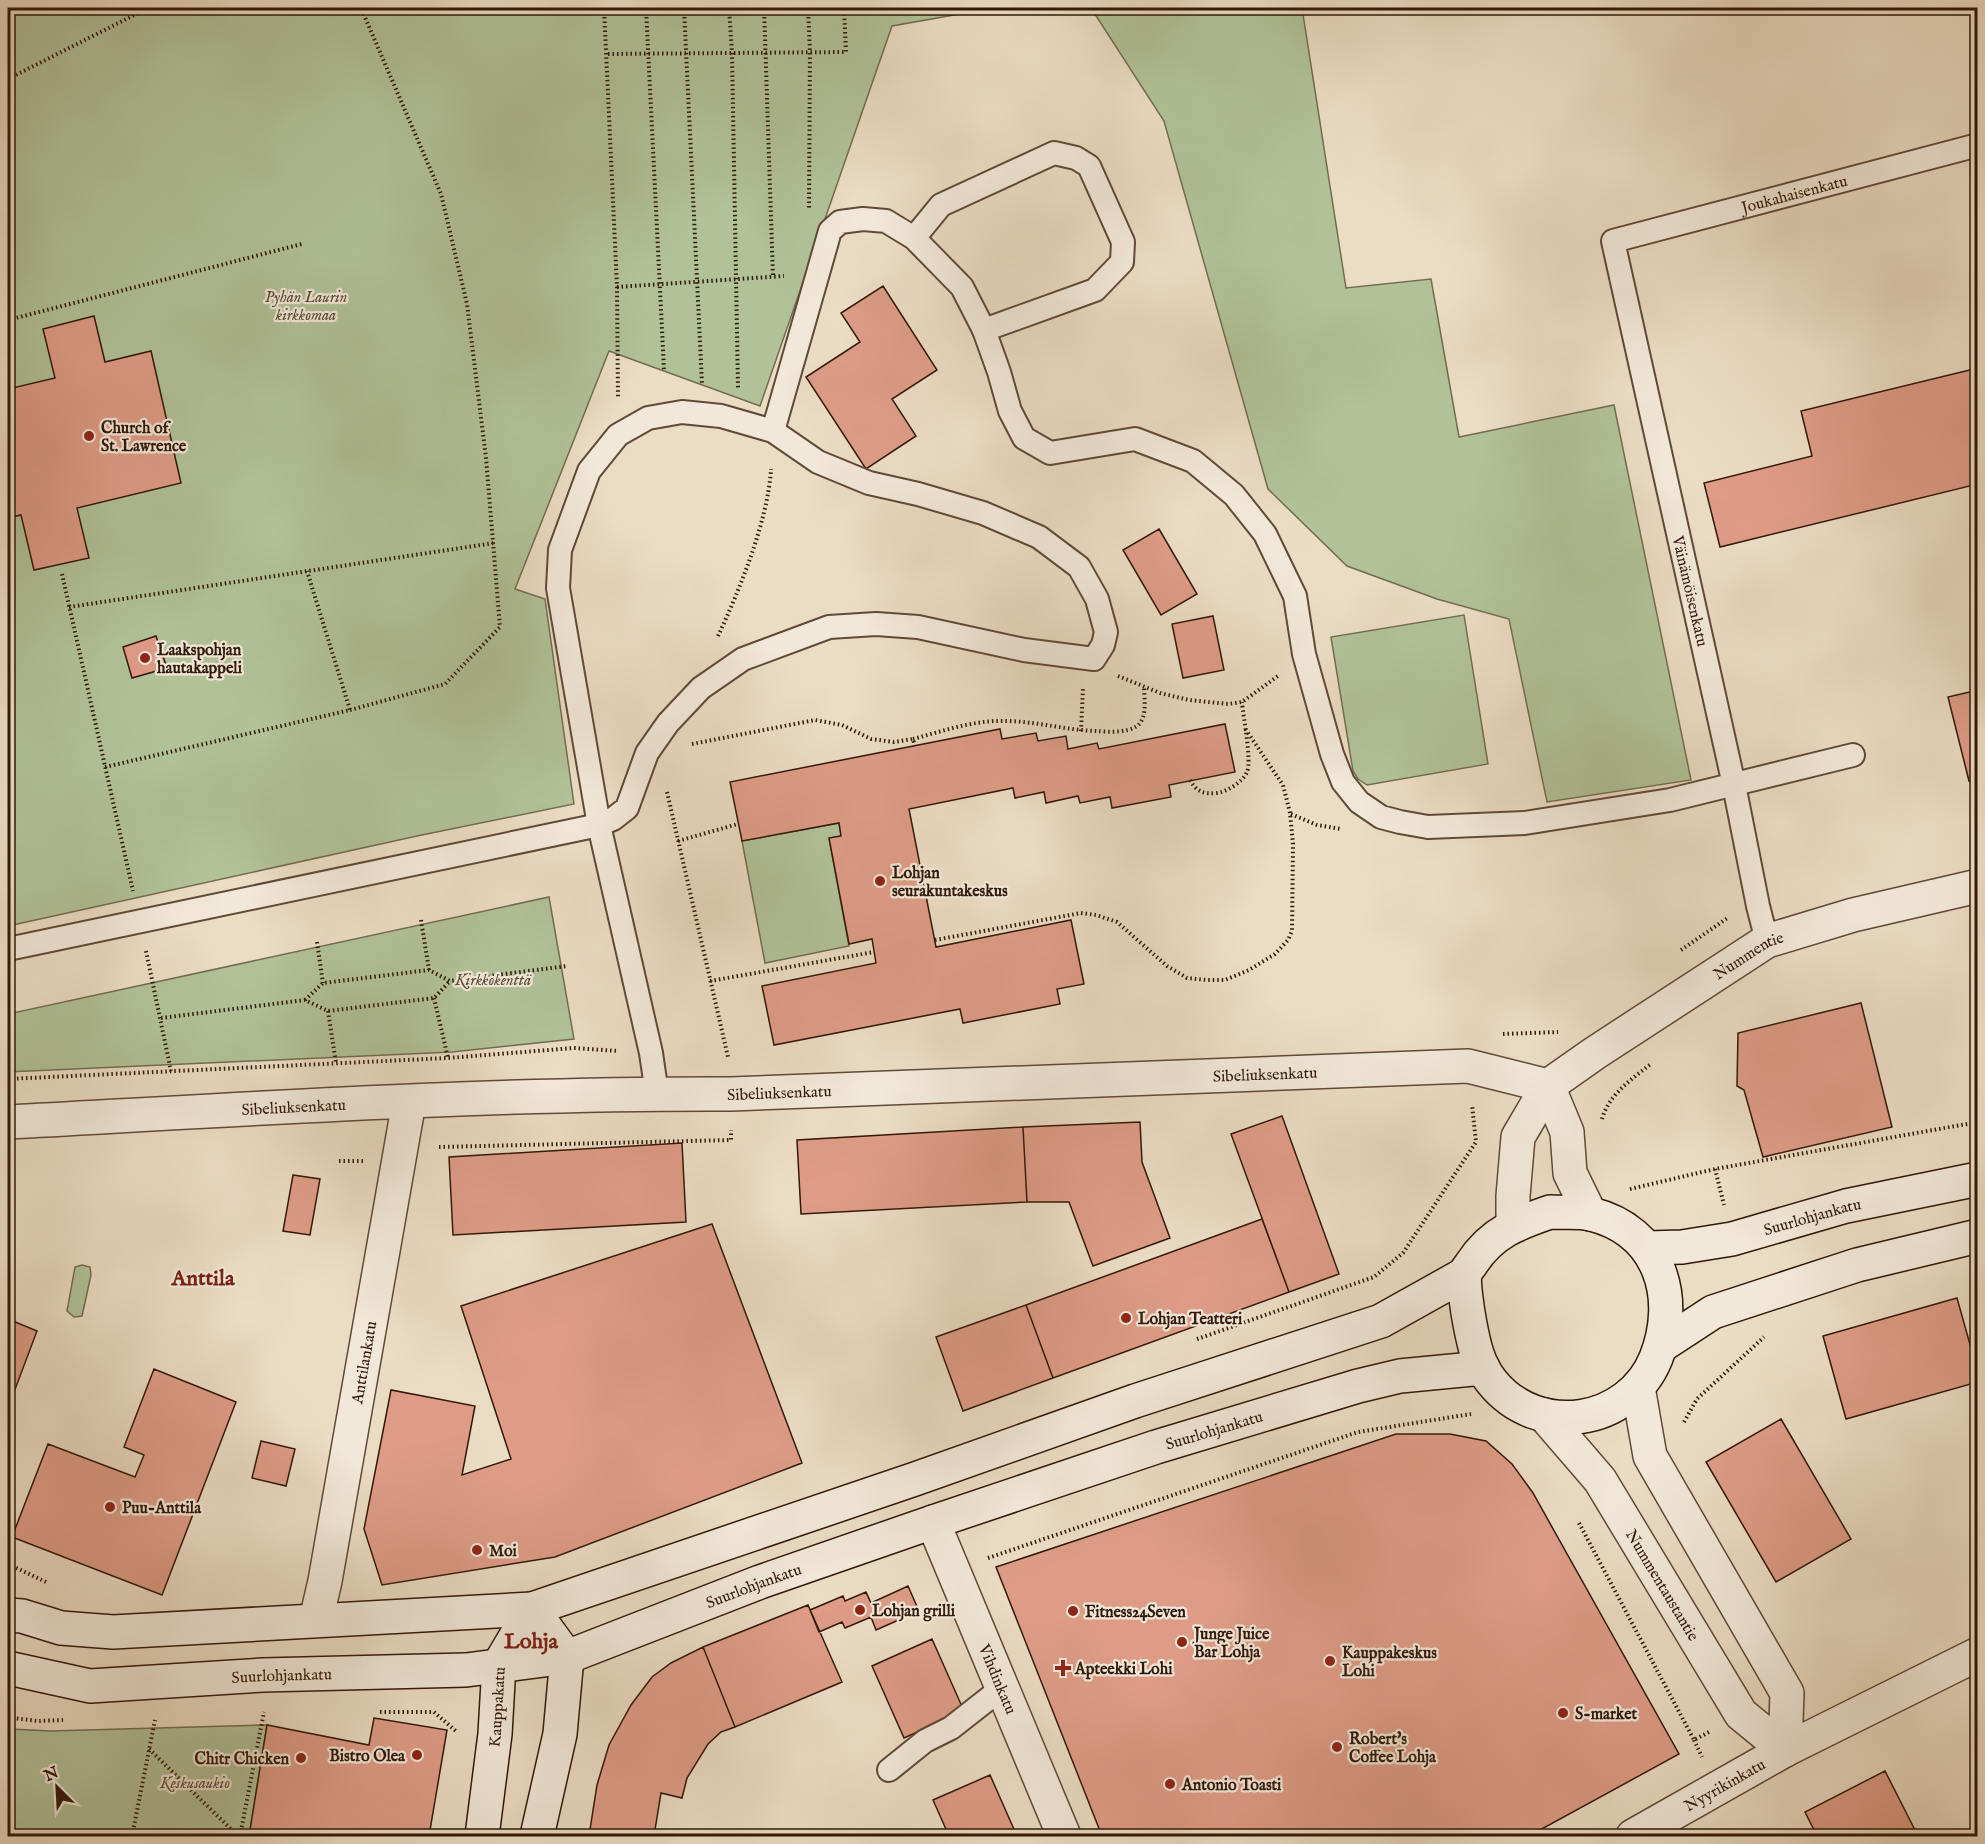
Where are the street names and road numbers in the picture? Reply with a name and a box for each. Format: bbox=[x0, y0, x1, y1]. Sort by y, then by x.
street label: Joukahaisenkatu bbox=[1737, 172, 1850, 219]
street label: Väinämöisenkatu bbox=[1666, 533, 1712, 649]
street label: Nummentie bbox=[1710, 929, 1786, 985]
street label: Sibeliuksenkatu bbox=[1212, 1064, 1318, 1088]
street label: Sibeliuksenkatu bbox=[727, 1082, 832, 1106]
street label: Sibeliuksenkatu bbox=[241, 1096, 346, 1121]
street label: Suurlohjankatu bbox=[1762, 1195, 1863, 1241]
street label: Anttilankatu bbox=[348, 1320, 382, 1407]
street label: Suurlohjankatu bbox=[1163, 1407, 1265, 1456]
street label: Nummentaustantie bbox=[1620, 1526, 1703, 1645]
street label: Suurlohjankatu bbox=[703, 1560, 805, 1614]
street label: Vihdinkatu bbox=[973, 1641, 1020, 1718]
street label: Suurlohjankatu bbox=[231, 1665, 332, 1689]
street label: Kauppakatu bbox=[485, 1666, 511, 1748]
street label: Nyyrikinkatu bbox=[1681, 1755, 1770, 1817]

